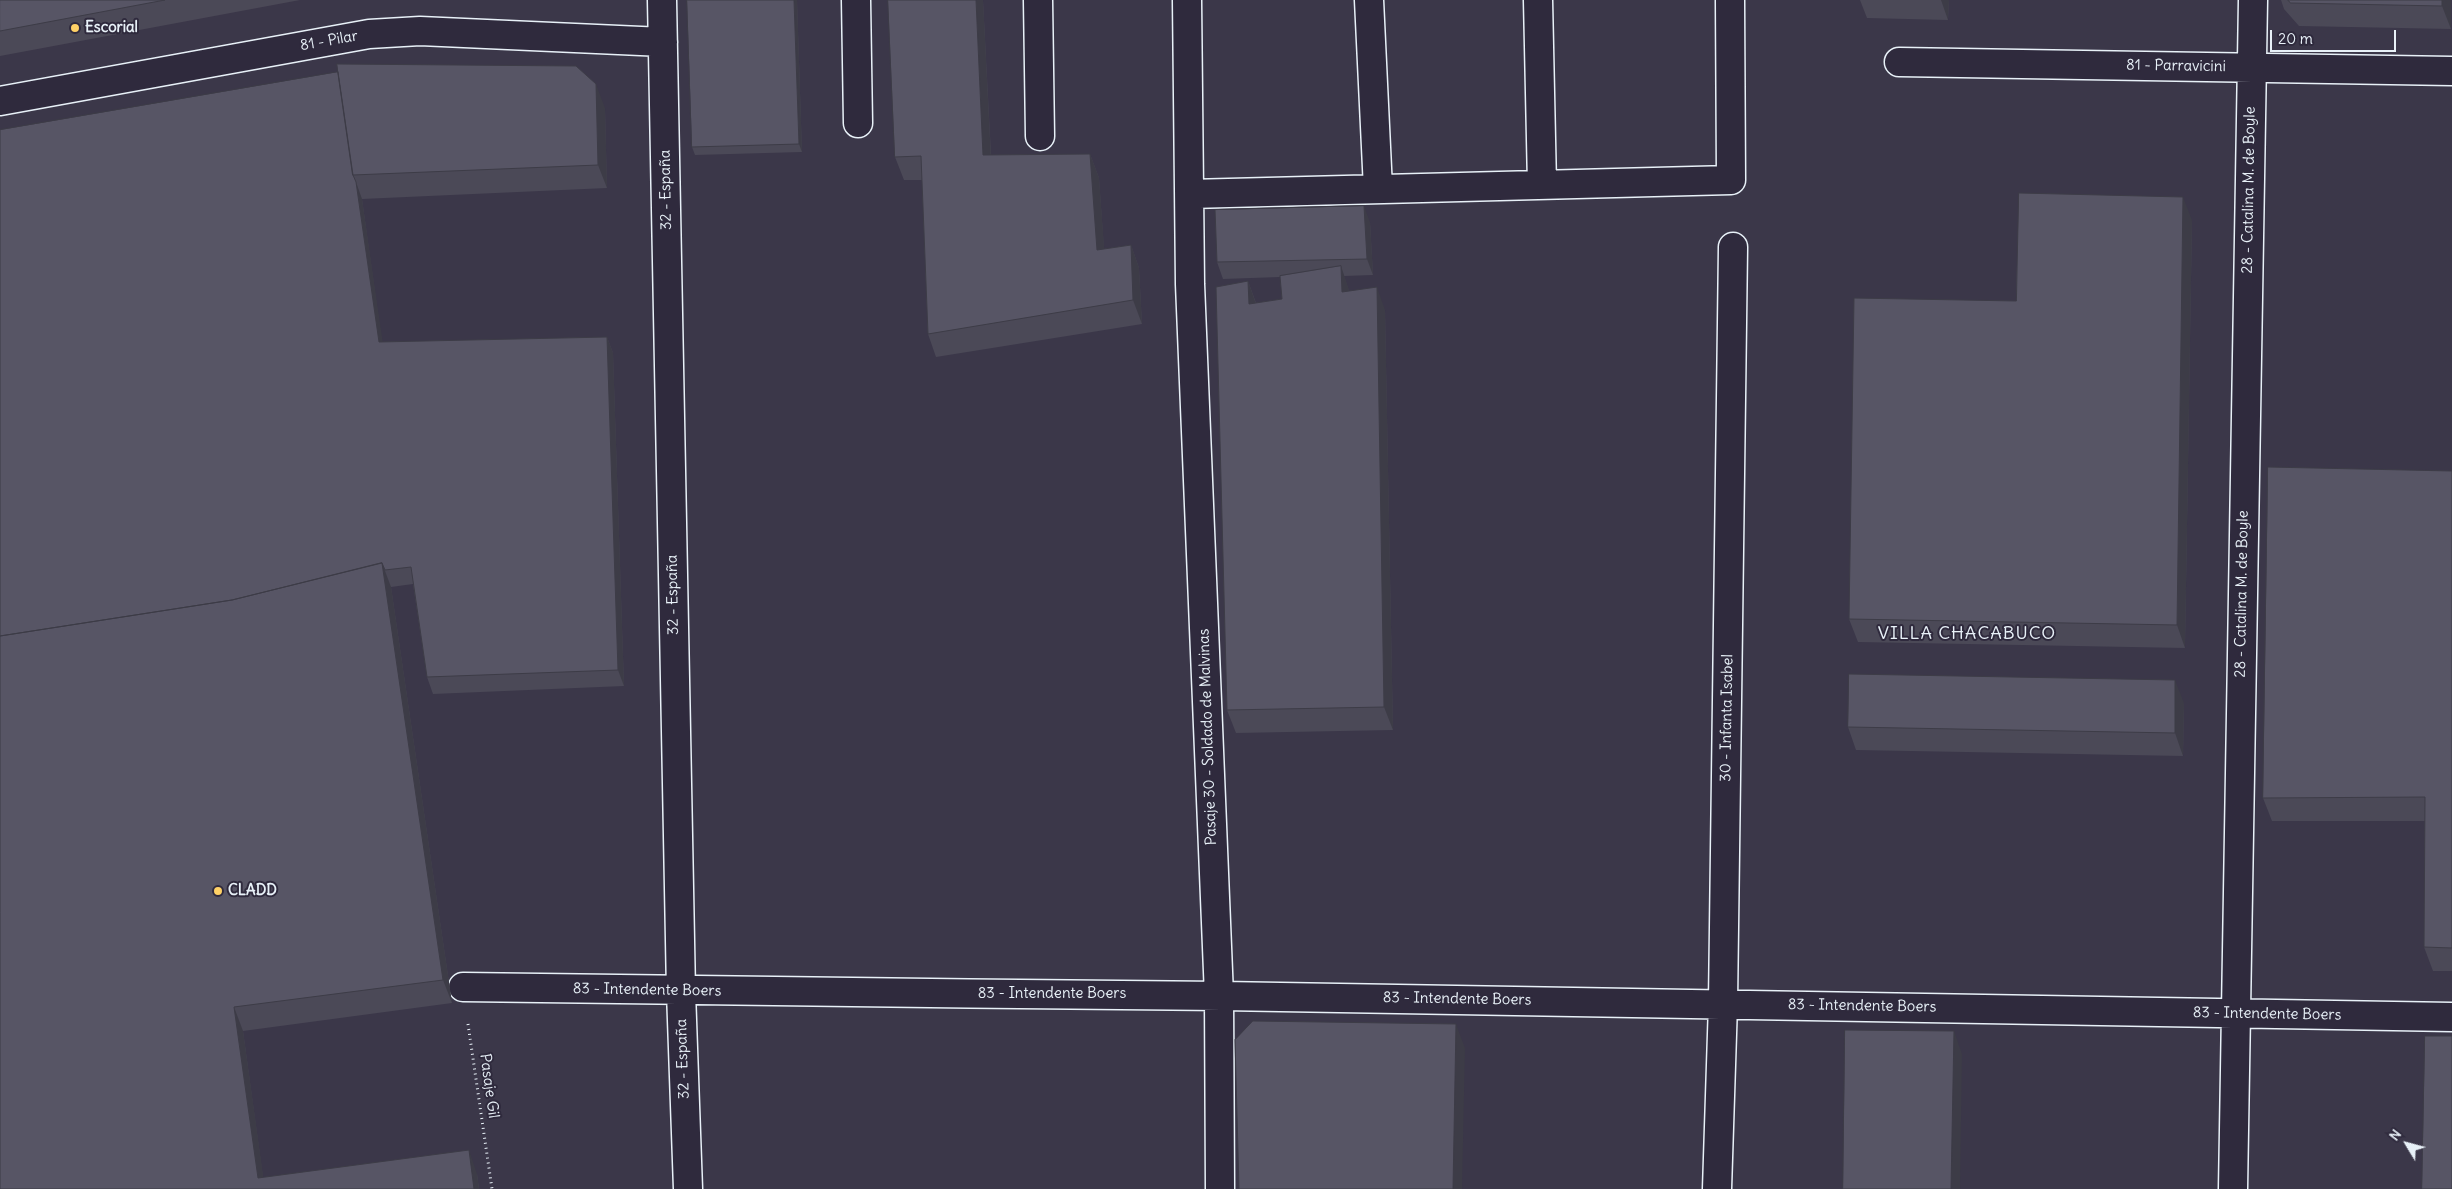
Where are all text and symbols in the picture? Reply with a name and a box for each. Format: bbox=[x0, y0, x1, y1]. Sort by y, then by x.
place label: Escorial bbox=[85, 19, 138, 37]
scale bar bbox=[2272, 20, 2398, 52]
marker: Escorial bbox=[69, 22, 81, 34]
street label: 81 - Pilar bbox=[299, 27, 359, 55]
text: 20 m bbox=[2278, 29, 2313, 48]
street label: 81 - Parravicini bbox=[2126, 56, 2226, 76]
street label: 28 - Catalina M. de Boyle bbox=[2239, 106, 2259, 274]
street label: 32 - España bbox=[656, 150, 676, 230]
street label: 28 - Catalina M. de Boyle bbox=[2232, 510, 2252, 678]
street label: 32 - España bbox=[663, 555, 683, 635]
district label: VILLA CHACABUCO bbox=[1876, 623, 2058, 645]
street label: Pasaje 30 - Soldado de Malvinas bbox=[1195, 628, 1221, 846]
street label: 30 - Infanta Isabel bbox=[1717, 654, 1737, 782]
place label: CLADD bbox=[228, 882, 277, 900]
marker: CLADD bbox=[212, 885, 224, 897]
street label: 83 - Intendente Boers bbox=[573, 980, 721, 1000]
street label: 83 - Intendente Boers bbox=[978, 985, 1126, 1003]
street label: 83 - Intendente Boers bbox=[1383, 989, 1531, 1009]
street label: 83 - Intendente Boers bbox=[1788, 996, 1936, 1016]
street label: 83 - Intendente Boers bbox=[2193, 1004, 2341, 1024]
street label: 32 - España bbox=[673, 1019, 693, 1099]
street label: Pasaje Gil bbox=[476, 1052, 502, 1120]
north arrow bbox=[2382, 1119, 2432, 1169]
text: N bbox=[2385, 1126, 2405, 1144]

